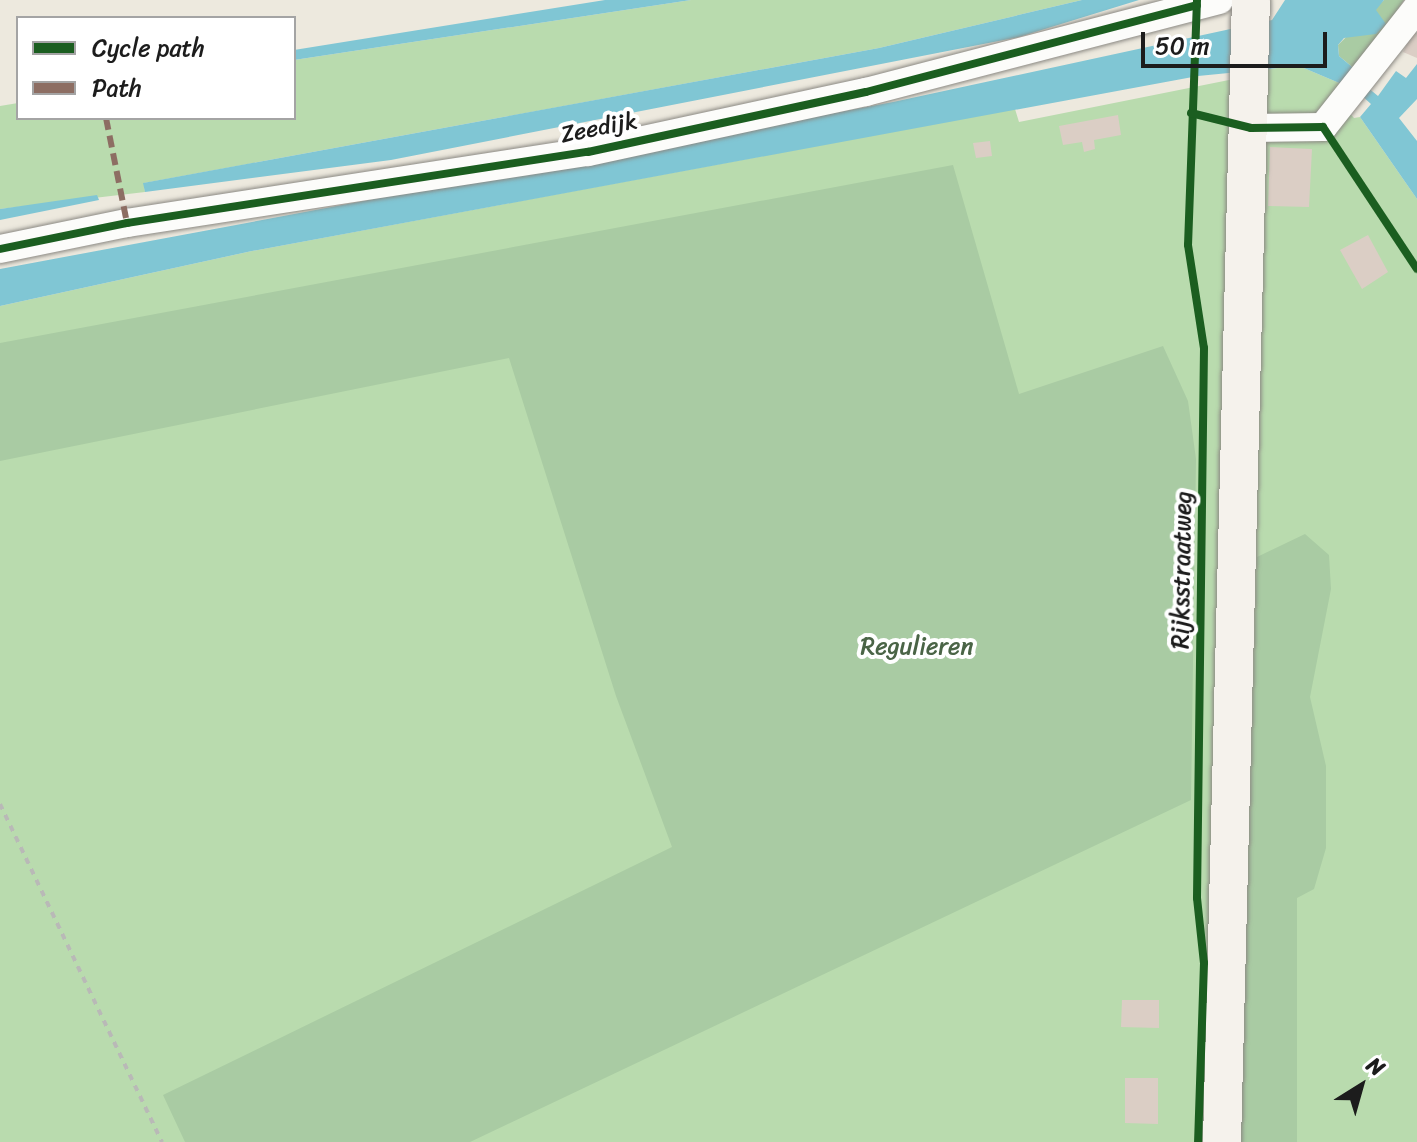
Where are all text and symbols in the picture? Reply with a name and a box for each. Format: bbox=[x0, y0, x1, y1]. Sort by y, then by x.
legend bbox=[16, 16, 296, 120]
scale bar bbox=[1145, 16, 1331, 66]
text: 50 m bbox=[1155, 25, 1210, 67]
text: Cycle path bbox=[92, 27, 205, 69]
text: Path bbox=[92, 67, 142, 109]
street label: Zeedijk bbox=[558, 106, 640, 150]
street label: Rijksstraatweg bbox=[1166, 491, 1198, 649]
park label: Regulieren bbox=[861, 633, 973, 661]
north arrow bbox=[1321, 1046, 1401, 1126]
text: N bbox=[1358, 1046, 1394, 1087]

